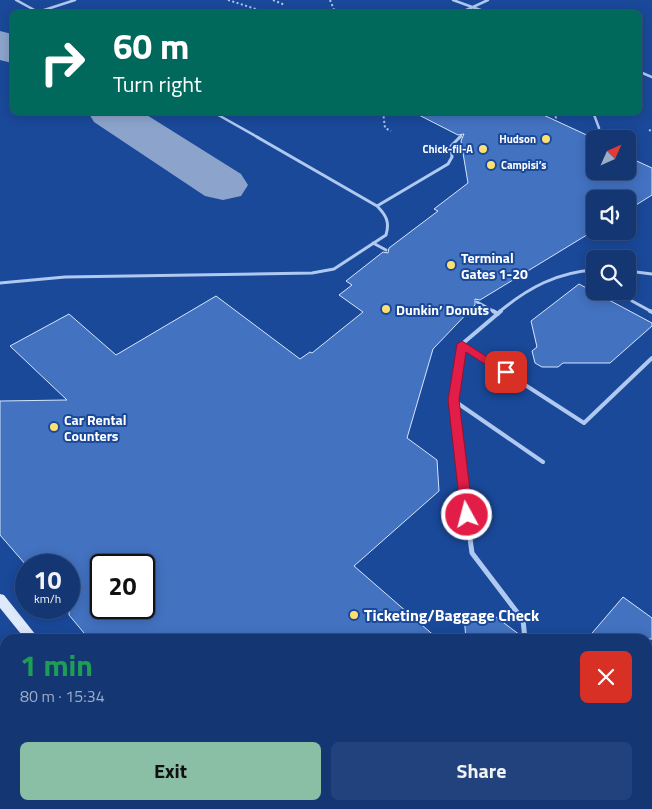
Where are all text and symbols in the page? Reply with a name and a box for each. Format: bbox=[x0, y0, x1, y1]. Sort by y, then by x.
text: 60 m bbox=[113, 19, 189, 73]
icon: right bbox=[30, 30, 95, 95]
text: Turn right bbox=[113, 67, 202, 101]
north arrow bbox=[586, 130, 636, 180]
map controls bbox=[586, 130, 636, 300]
place label: Hudson bbox=[499, 131, 536, 147]
marker: Hudson bbox=[540, 133, 552, 145]
place label: Chick-fil-A bbox=[423, 141, 473, 157]
marker: Chick-fil-A bbox=[477, 143, 489, 155]
place label: Campisi’s bbox=[501, 157, 546, 173]
marker: Campisi’s bbox=[485, 159, 497, 171]
button: sound bbox=[586, 190, 636, 240]
place label: Terminal Gates 1-20 bbox=[461, 247, 528, 284]
button: search bbox=[586, 250, 636, 300]
marker: Terminal Gates 1-20 bbox=[445, 259, 457, 271]
place label: Dunkin’ Donuts bbox=[396, 299, 490, 320]
marker: Dunkin’ Donuts bbox=[380, 303, 392, 315]
pin bbox=[485, 351, 527, 393]
icon: arrive bbox=[492, 358, 520, 386]
place label: Car Rental Counters bbox=[64, 409, 127, 446]
marker: Car Rental Counters bbox=[48, 421, 60, 433]
position arrow bbox=[440, 488, 492, 540]
speed limit sign: 20 bbox=[90, 554, 155, 619]
text: 10 bbox=[33, 561, 62, 599]
text: km/h bbox=[34, 589, 61, 608]
place label: Ticketing/Baggage Check bbox=[364, 603, 540, 627]
marker: Ticketing/Baggage Check bbox=[348, 609, 360, 621]
text: 1 min bbox=[20, 642, 93, 688]
button: close bbox=[580, 651, 632, 703]
text: 80 m · 15:34 bbox=[20, 684, 105, 708]
button: Exit bbox=[20, 742, 321, 800]
button: Share bbox=[331, 742, 632, 800]

